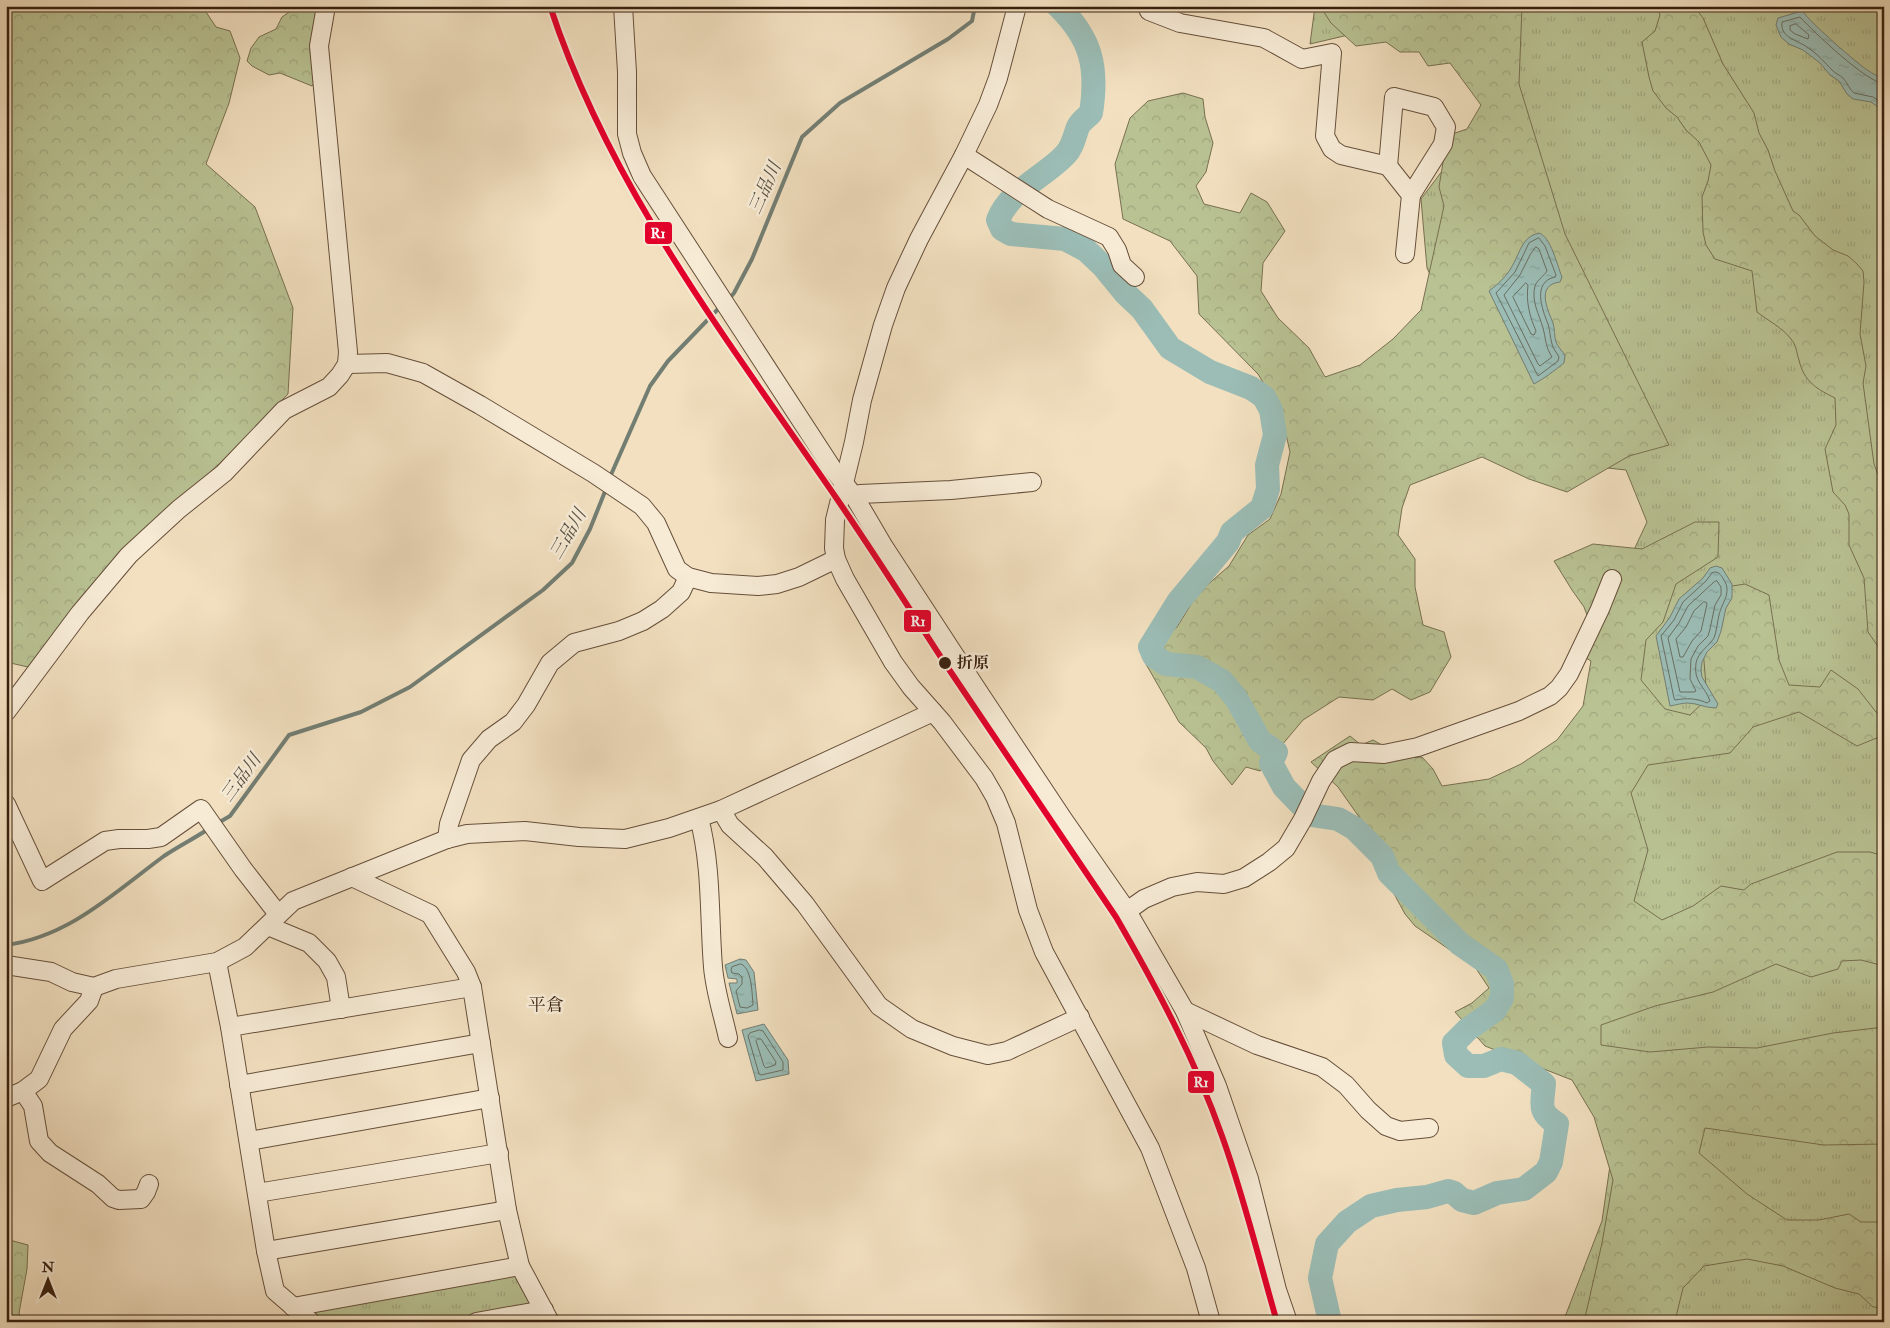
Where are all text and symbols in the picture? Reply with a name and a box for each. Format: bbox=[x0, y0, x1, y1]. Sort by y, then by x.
water label: 三品川 bbox=[744, 157, 787, 217]
line badge: R1 bbox=[644, 221, 673, 245]
text: R1 bbox=[650, 225, 666, 242]
water label: 三品川 bbox=[545, 503, 592, 563]
line badge: R1 bbox=[903, 609, 932, 633]
text: R1 bbox=[910, 613, 926, 630]
place label: 折原 bbox=[957, 653, 989, 673]
marker: 折原 bbox=[937, 655, 953, 671]
water label: 三品川 bbox=[216, 748, 267, 807]
district label: 平倉 bbox=[528, 994, 564, 1017]
line badge: R1 bbox=[1187, 1070, 1215, 1094]
text: R1 bbox=[1193, 1074, 1209, 1091]
north arrow bbox=[22, 1256, 72, 1306]
text: N bbox=[41, 1259, 55, 1276]

